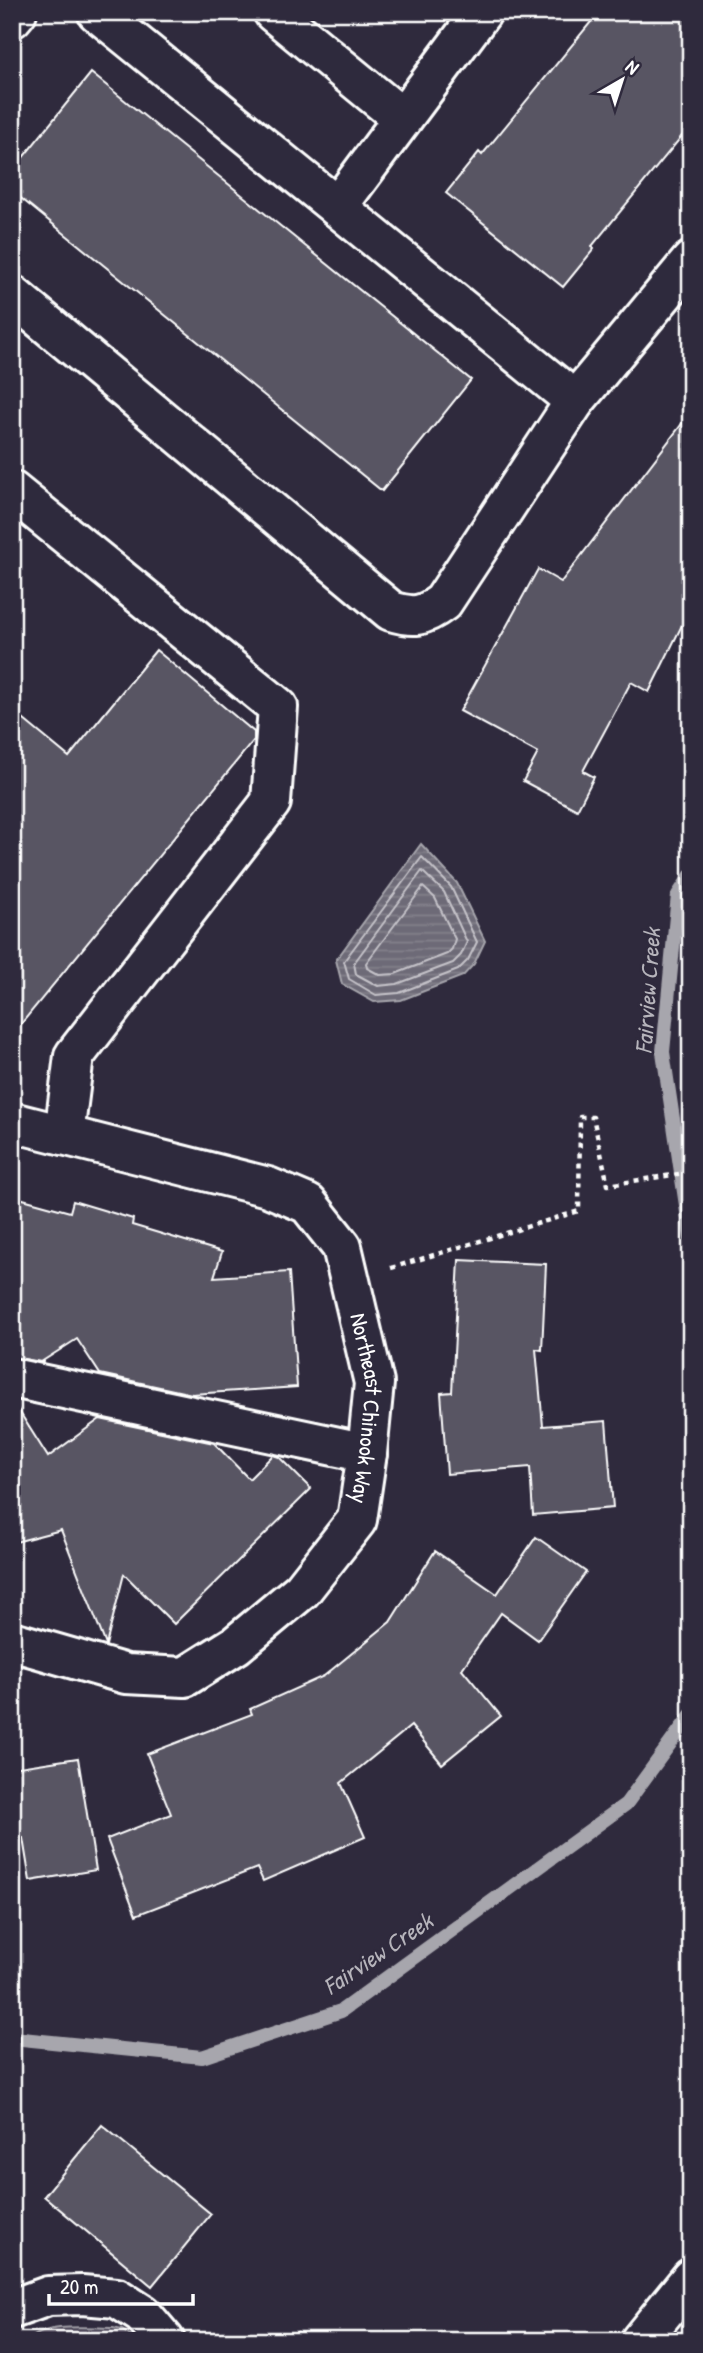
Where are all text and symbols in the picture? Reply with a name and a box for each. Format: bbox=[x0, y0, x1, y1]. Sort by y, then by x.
north arrow bbox=[588, 46, 658, 116]
text: N bbox=[621, 54, 645, 80]
water label: Fairview Creek bbox=[627, 925, 667, 1055]
street label: Northeast Chinook Way bbox=[343, 1310, 390, 1506]
water label: Fairview Creek bbox=[316, 1904, 440, 2002]
scale bar bbox=[49, 2262, 192, 2306]
text: 20 m bbox=[60, 2272, 98, 2301]

